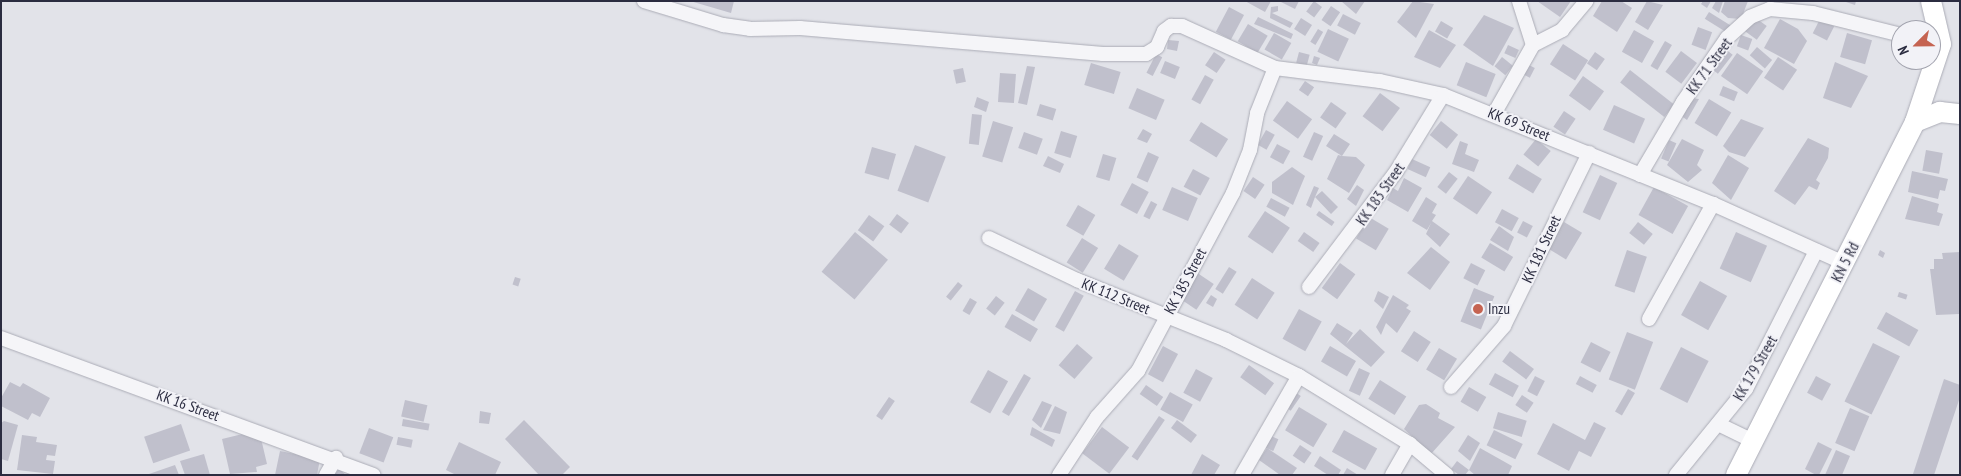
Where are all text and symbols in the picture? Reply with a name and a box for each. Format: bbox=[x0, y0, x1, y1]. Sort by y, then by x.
north arrow bbox=[1891, 20, 1941, 70]
street label: KK 71 Street bbox=[1682, 34, 1736, 98]
text: N bbox=[1893, 43, 1913, 57]
street label: KK 69 Street bbox=[1485, 103, 1553, 145]
street label: KK 183 Street bbox=[1352, 159, 1408, 229]
street label: KK 181 Street bbox=[1518, 212, 1564, 286]
street label: KN 5 Rd bbox=[1827, 239, 1863, 285]
street label: KK 185 Street bbox=[1160, 245, 1210, 317]
street label: KK 112 Street bbox=[1079, 274, 1153, 318]
place label: Inzu bbox=[1488, 300, 1510, 318]
marker: Inzu bbox=[1472, 303, 1484, 315]
street label: KK 179 Street bbox=[1729, 332, 1781, 404]
street label: KK 16 Street bbox=[154, 385, 222, 425]

